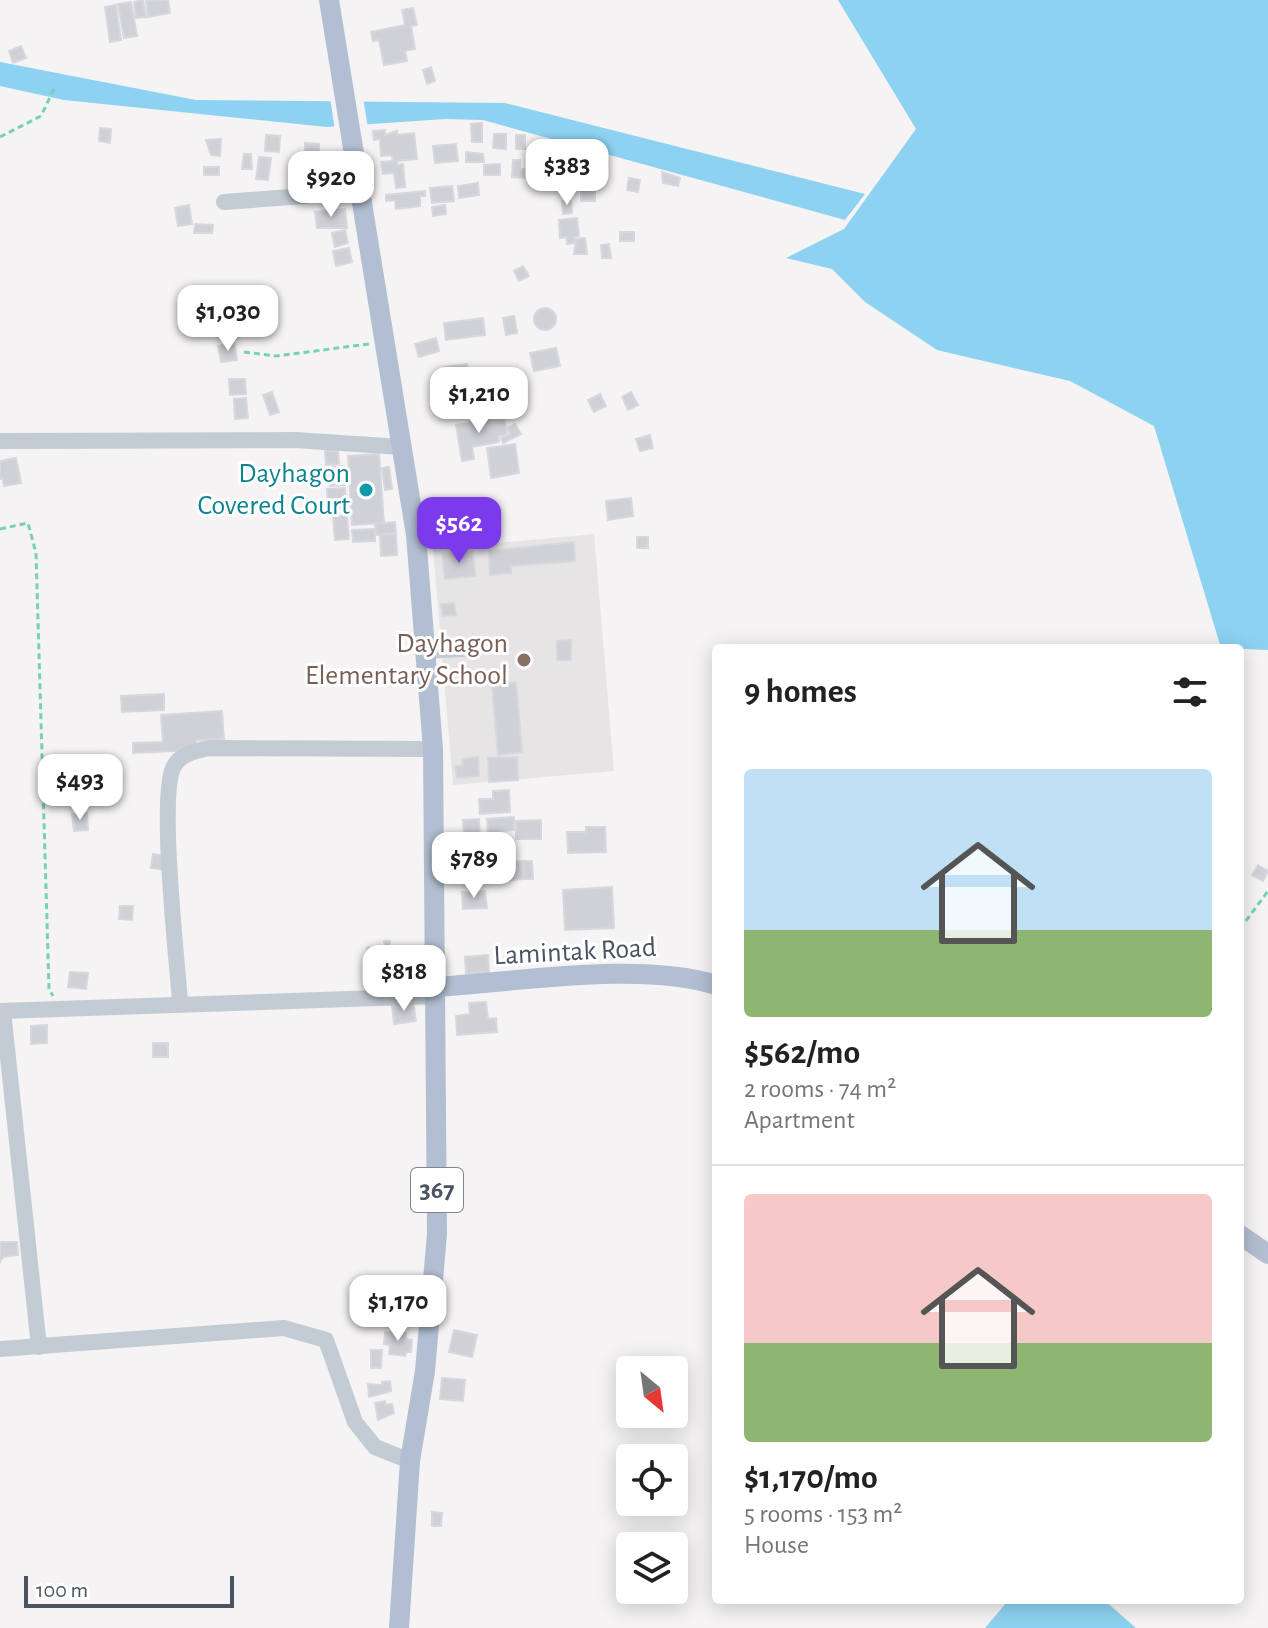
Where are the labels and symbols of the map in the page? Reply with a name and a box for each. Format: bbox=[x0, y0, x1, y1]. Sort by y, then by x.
pin: $383 bbox=[520, 139, 614, 207]
pin: $920 bbox=[284, 151, 378, 219]
pin: $1,030 bbox=[163, 285, 293, 353]
pin: $1,210 bbox=[414, 367, 544, 435]
place label: Dayhagon Covered Court bbox=[198, 460, 350, 520]
marker: Dayhagon Covered Court bbox=[357, 481, 375, 499]
pin: $562 bbox=[412, 497, 506, 565]
place label: Dayhagon Elementary School bbox=[305, 630, 508, 690]
marker: Dayhagon Elementary School bbox=[515, 651, 533, 669]
pin: $493 bbox=[33, 754, 127, 822]
pin: $789 bbox=[427, 832, 521, 900]
street label: Lamintak Road bbox=[493, 934, 657, 970]
pin: $818 bbox=[357, 945, 451, 1013]
road number: 367 bbox=[411, 1168, 463, 1212]
pin: $1,170 bbox=[333, 1275, 463, 1343]
north arrow bbox=[616, 1356, 688, 1428]
scale bar bbox=[24, 1572, 234, 1608]

